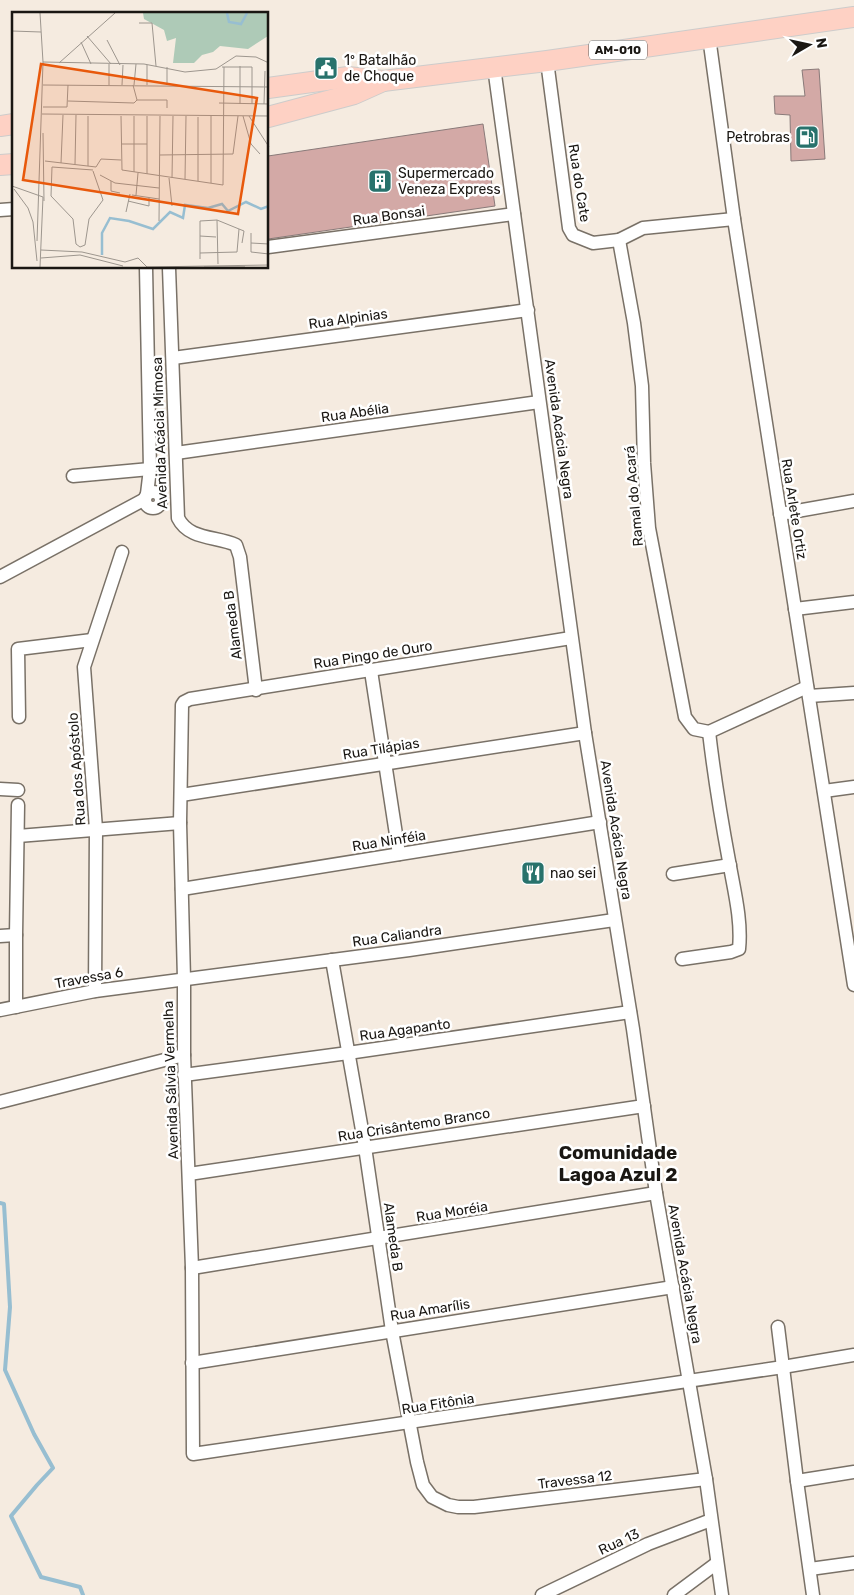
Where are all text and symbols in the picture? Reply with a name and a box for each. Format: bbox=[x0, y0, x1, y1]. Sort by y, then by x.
inset map bbox=[12, 12, 269, 269]
north arrow bbox=[784, 20, 834, 70]
text: N bbox=[812, 37, 831, 49]
road number: AM-010 bbox=[589, 40, 647, 60]
place label: 1º Batalhão de Choque bbox=[344, 52, 416, 85]
public building icon: 1º Batalhão de Choque bbox=[313, 55, 339, 81]
fuel station icon: Petrobras bbox=[794, 124, 820, 150]
place label: Petrobras bbox=[726, 129, 790, 146]
street label: Rua do Cate bbox=[564, 143, 594, 223]
place label: Supermercado Veneza Express bbox=[398, 165, 501, 198]
building icon: Supermercado Veneza Express bbox=[367, 168, 393, 194]
street label: Rua Bonsai bbox=[352, 203, 426, 229]
street label: Rua Alpinias bbox=[307, 305, 389, 333]
street label: Avenida Acácia Mimosa bbox=[149, 357, 171, 509]
street label: Avenida Acácia Negra bbox=[541, 358, 577, 500]
street label: Rua Abélia bbox=[320, 400, 390, 426]
street label: Ramal do Acará bbox=[621, 445, 647, 547]
street label: Rua Arlete Ortiz bbox=[778, 457, 810, 561]
street label: Alameda B bbox=[220, 589, 246, 661]
street label: Rua Pingo de Ouro bbox=[312, 637, 434, 673]
street label: Rua dos Apóstolo bbox=[65, 712, 89, 826]
street label: Rua Tilápias bbox=[341, 735, 421, 763]
street label: Avenida Acácia Negra bbox=[597, 759, 635, 901]
street label: Rua Ninféia bbox=[351, 827, 427, 855]
restaurant icon: nao sei bbox=[520, 860, 546, 886]
place label: nao sei bbox=[550, 865, 596, 882]
street label: Rua Caliandra bbox=[351, 921, 443, 951]
street label: Travessa 6 bbox=[54, 964, 124, 992]
street label: Avenida Sálvia Vermelha bbox=[160, 1000, 182, 1160]
street label: Rua Agapanto bbox=[358, 1015, 452, 1045]
street label: Rua Crisântemo Branco bbox=[337, 1105, 491, 1145]
district label: Comunidade Lagoa Azul 2 bbox=[558, 1141, 678, 1186]
street label: Rua Moréia bbox=[415, 1198, 489, 1226]
street label: Alameda B bbox=[380, 1201, 406, 1273]
street label: Avenida Acácia Negra bbox=[664, 1203, 706, 1345]
street label: Rua Amarílis bbox=[389, 1295, 471, 1325]
street label: Rua Fitônia bbox=[400, 1390, 476, 1418]
street label: Travessa 12 bbox=[537, 1467, 613, 1493]
street label: Rua 13 bbox=[596, 1525, 642, 1559]

